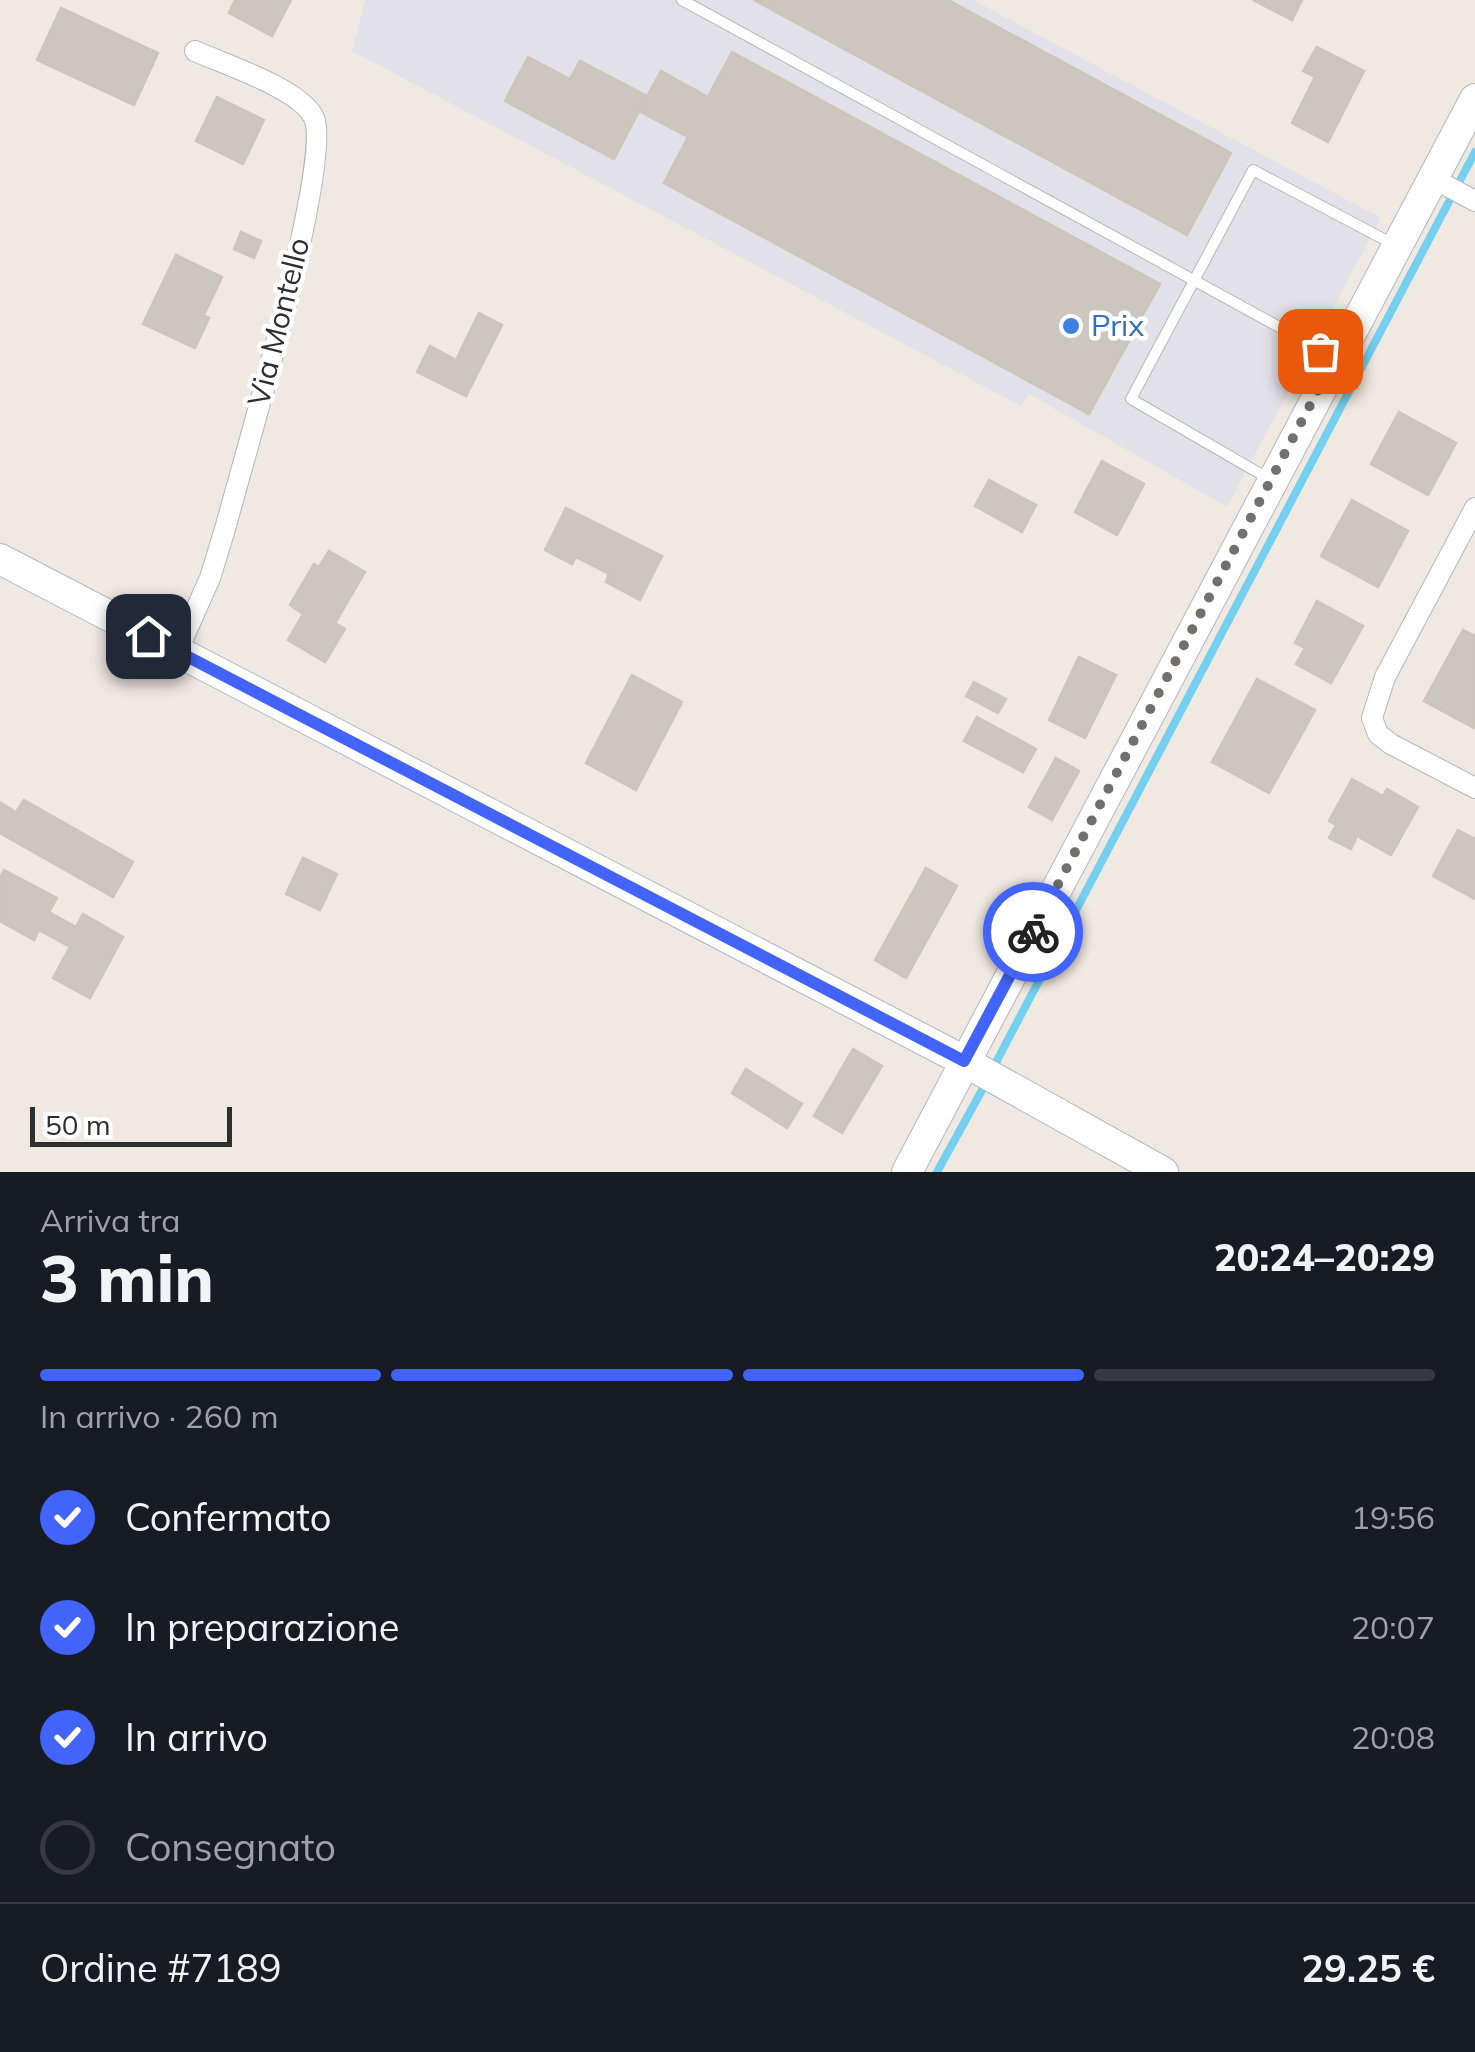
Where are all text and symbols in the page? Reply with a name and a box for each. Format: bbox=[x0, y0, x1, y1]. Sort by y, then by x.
street label: Via Montello bbox=[239, 233, 317, 410]
place label: Prix bbox=[1091, 306, 1144, 344]
pin bbox=[1278, 309, 1363, 394]
marker: Prix bbox=[1060, 315, 1082, 337]
icon: bag bbox=[1293, 324, 1348, 379]
pin bbox=[106, 594, 191, 679]
icon: home bbox=[121, 609, 176, 664]
courier bbox=[983, 882, 1083, 982]
icon: bike bbox=[1006, 905, 1061, 960]
scale bar bbox=[30, 1102, 232, 1146]
text: 50 m bbox=[45, 1107, 111, 1142]
text: Arriva tra bbox=[40, 1200, 180, 1240]
text: 20:24–20:29 bbox=[1214, 1233, 1435, 1281]
text: 3 min bbox=[40, 1237, 214, 1318]
text: In arrivo · 260 m bbox=[40, 1396, 279, 1436]
icon: check bbox=[40, 1490, 95, 1545]
text: Confermato bbox=[125, 1493, 331, 1541]
text: 19:56 bbox=[1351, 1497, 1435, 1537]
icon: check bbox=[40, 1600, 95, 1655]
text: In preparazione bbox=[125, 1603, 399, 1651]
text: 20:07 bbox=[1351, 1607, 1435, 1647]
icon: check bbox=[40, 1710, 95, 1765]
text: In arrivo bbox=[125, 1713, 268, 1761]
text: 20:08 bbox=[1351, 1717, 1435, 1757]
text: Consegnato bbox=[125, 1823, 336, 1871]
text: Ordine #7189 bbox=[40, 1944, 282, 1992]
text: 29.25 € bbox=[1301, 1944, 1435, 1992]

